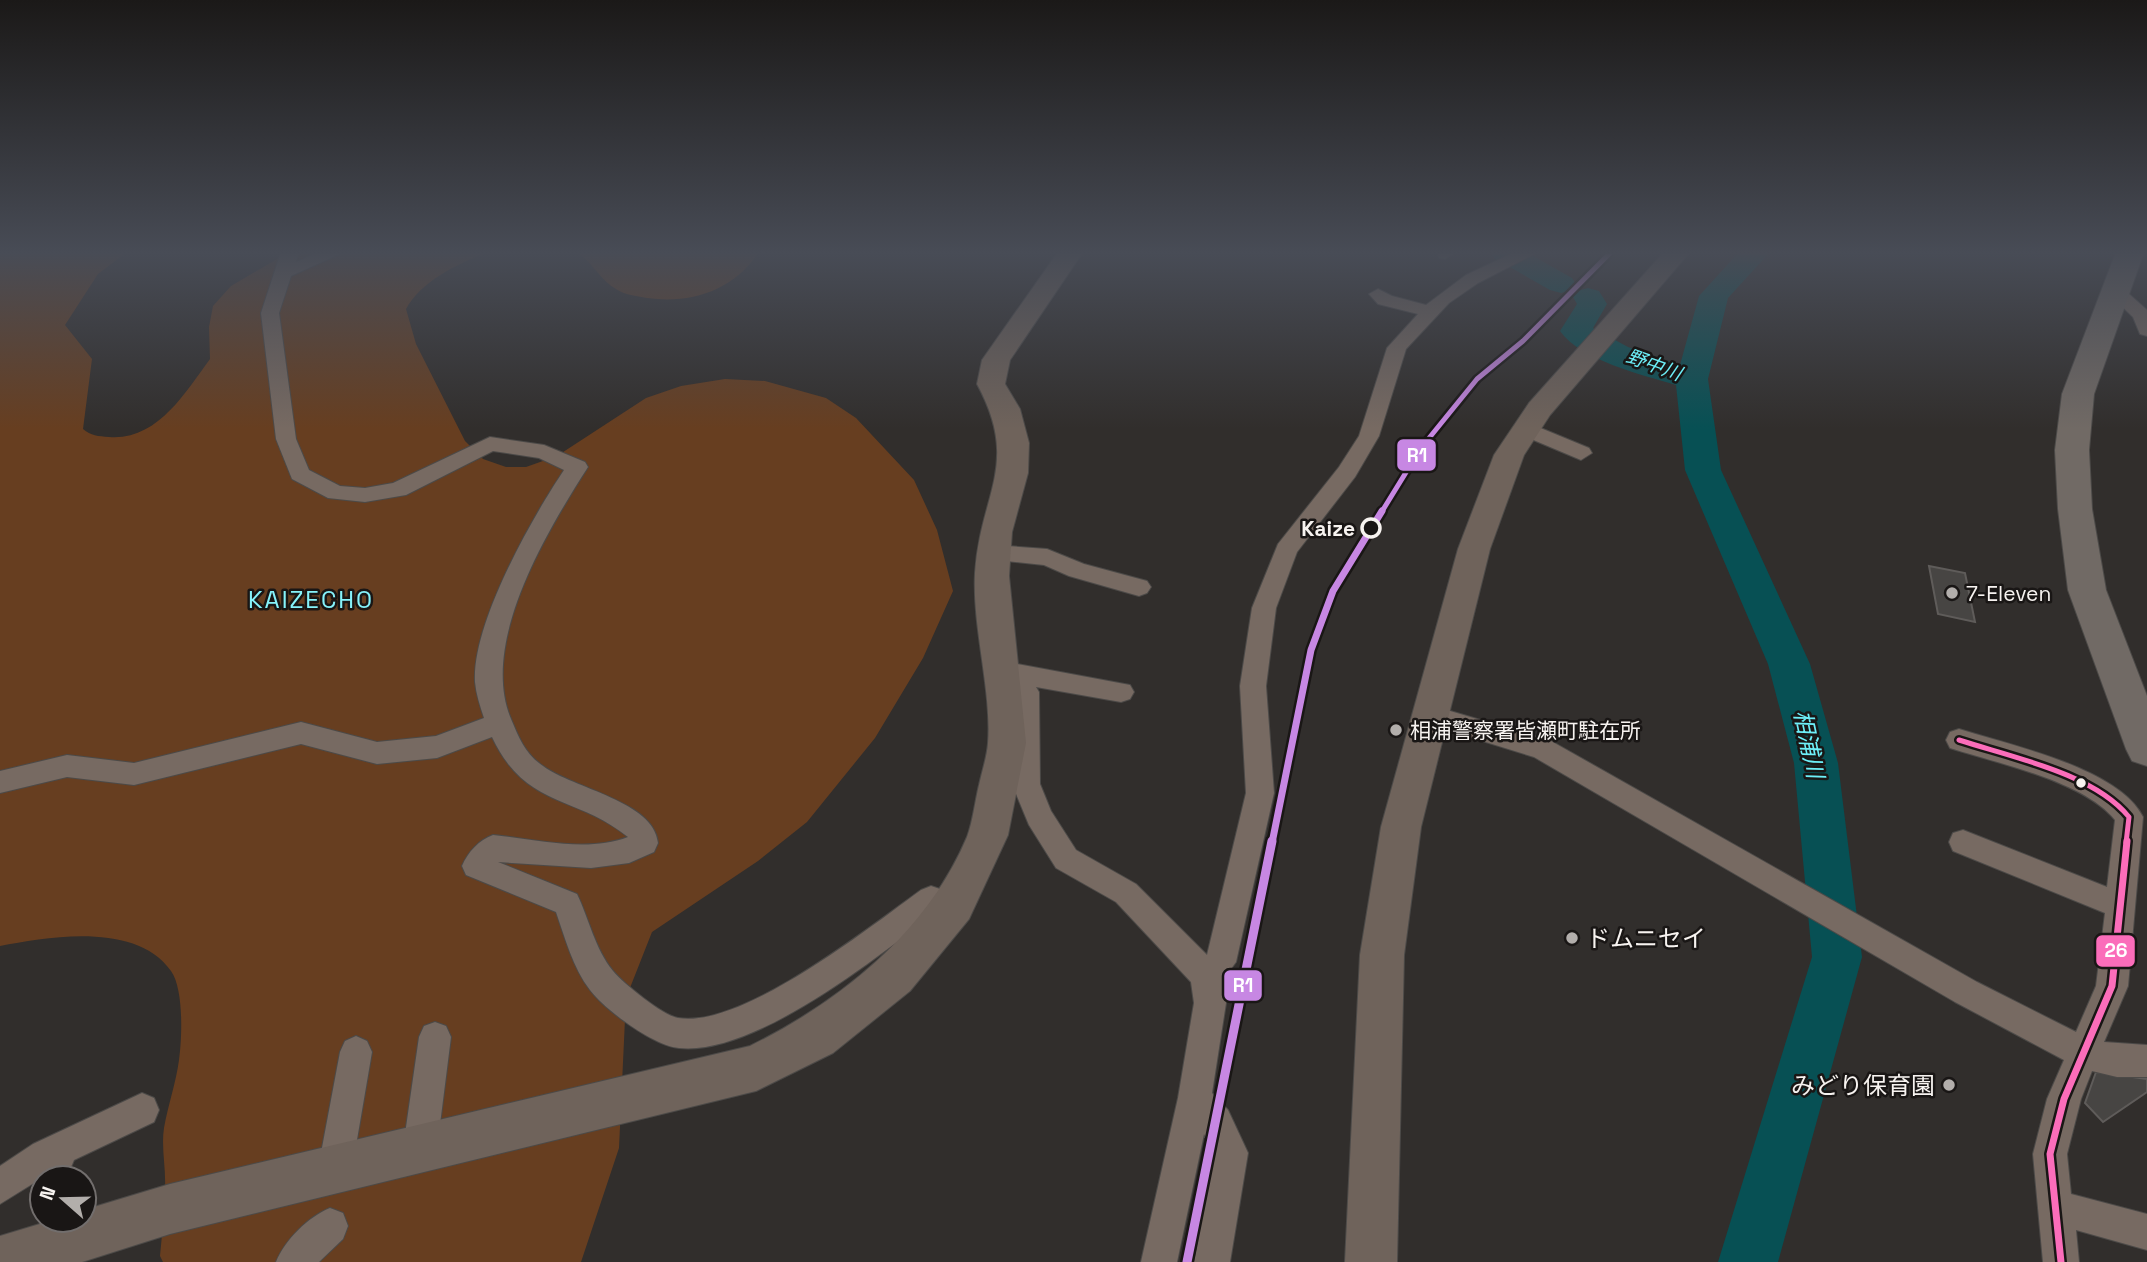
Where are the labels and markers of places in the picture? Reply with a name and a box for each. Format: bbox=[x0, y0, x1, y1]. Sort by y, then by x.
place label: Kaize bbox=[1301, 515, 1355, 542]
marker: Kaize bbox=[1361, 518, 1381, 538]
place label: 7-Eleven bbox=[1966, 580, 2051, 607]
marker: 7-Eleven bbox=[1944, 585, 1960, 601]
place label: 相浦警察署皆瀬町駐在所 bbox=[1410, 717, 1641, 744]
marker: 相浦警察署皆瀬町駐在所 bbox=[1388, 722, 1404, 738]
unlabelled marker bbox=[2074, 776, 2088, 790]
place label: ドムニセイ bbox=[1586, 923, 1706, 954]
marker: ドムニセイ bbox=[1564, 930, 1580, 946]
place label: みどり保育園 bbox=[1791, 1070, 1935, 1101]
marker: みどり保育園 bbox=[1941, 1077, 1957, 1093]

